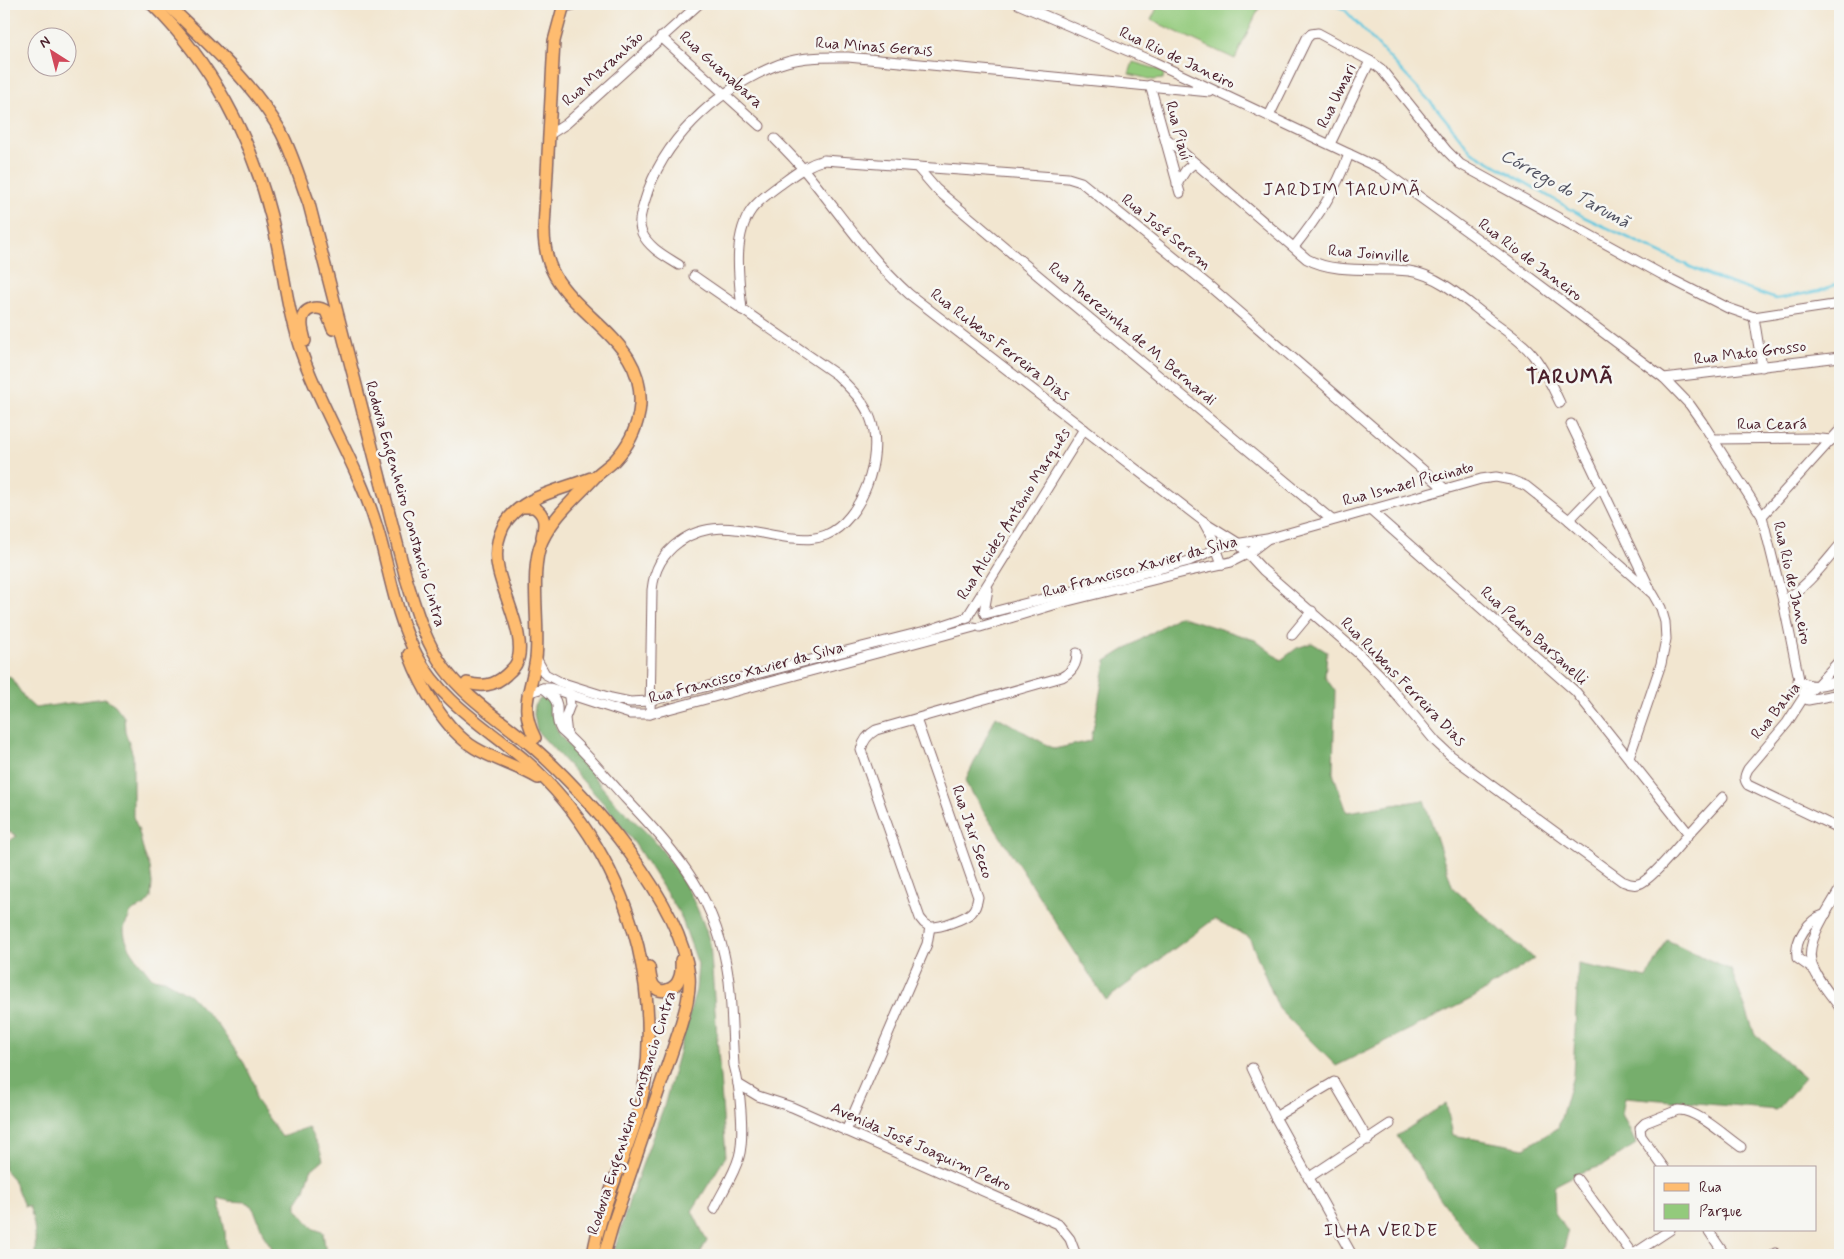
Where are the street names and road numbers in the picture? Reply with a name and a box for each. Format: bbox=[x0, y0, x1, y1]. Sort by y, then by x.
street label: Rua Rio de Janeiro bbox=[1116, 22, 1239, 94]
street label: Rua Maranhão bbox=[558, 27, 648, 111]
street label: Rua Guanabara bbox=[675, 27, 767, 113]
street label: Rua Minas Gerais bbox=[815, 32, 933, 62]
street label: Rua Umari bbox=[1312, 60, 1362, 132]
street label: Rua Piauí bbox=[1160, 99, 1196, 163]
street label: Rua José Serem bbox=[1117, 189, 1215, 275]
street label: Rua Rio de Janeiro bbox=[1474, 214, 1587, 306]
street label: Rua Joinville bbox=[1327, 240, 1411, 268]
street label: Rua Therezinha de M. Bernardi bbox=[1044, 257, 1221, 411]
street label: Rua Rubens Ferreira Dias bbox=[926, 284, 1074, 406]
street label: Rua Mato Grosso bbox=[1693, 336, 1808, 370]
street label: Rodovia Engenheiro Constancio Cintra bbox=[359, 379, 450, 630]
street label: Rua Ceará bbox=[1737, 414, 1807, 435]
street label: Rua Alcides Antônio Marquês bbox=[952, 424, 1076, 604]
street label: Rua Ismael Piccinato bbox=[1340, 456, 1476, 512]
street label: Rua Rio de Janeiro bbox=[1768, 519, 1816, 647]
street label: Rua Francisco Xavier da Silva bbox=[1040, 531, 1240, 603]
street label: Rua Pedro Barsanelli bbox=[1476, 582, 1592, 690]
street label: Rua Rubens Ferreira Dias bbox=[1336, 613, 1470, 751]
street label: Rua Francisco Xavier da Silva bbox=[646, 637, 846, 709]
street label: Rua Bahia bbox=[1746, 678, 1806, 744]
street label: Rua Jair Secco bbox=[946, 783, 998, 882]
street label: Rodovia Engenheiro Constancio Cintra bbox=[583, 988, 682, 1238]
street label: Avenida José Joaquim Pedro bbox=[827, 1098, 1015, 1196]

